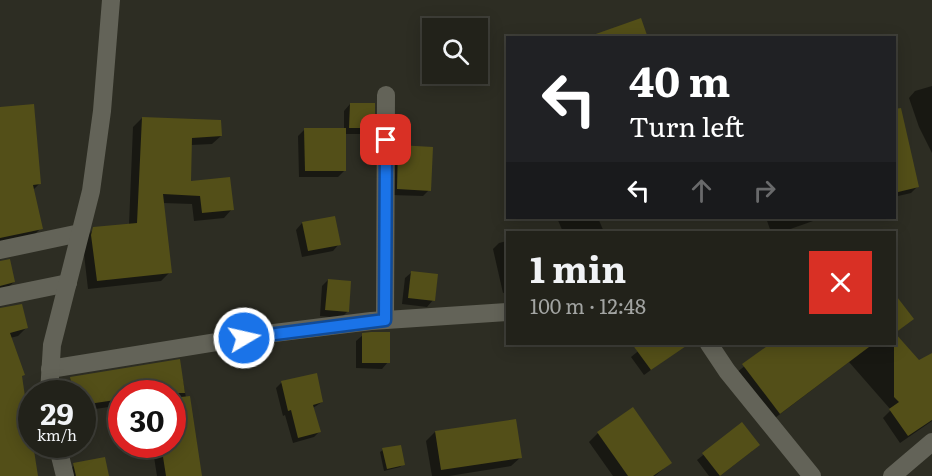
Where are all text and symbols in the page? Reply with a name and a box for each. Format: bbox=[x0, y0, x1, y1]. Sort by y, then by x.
map controls bbox=[422, 18, 488, 84]
button: search bbox=[422, 18, 488, 84]
text: 40 m bbox=[629, 48, 730, 110]
icon: left bbox=[530, 60, 608, 138]
text: Turn left bbox=[629, 105, 744, 145]
pin bbox=[360, 114, 411, 165]
icon: arrive bbox=[369, 123, 402, 156]
icon: left bbox=[622, 174, 655, 207]
icon: ahead bbox=[685, 174, 718, 207]
icon: right bbox=[748, 174, 781, 207]
text: 1 min bbox=[530, 241, 626, 294]
button: close bbox=[809, 251, 872, 314]
text: 100 m · 12:48 bbox=[530, 290, 646, 320]
position arrow bbox=[212, 306, 276, 370]
speed limit sign: 30 bbox=[108, 380, 186, 458]
text: 29 bbox=[40, 390, 74, 434]
text: km/h bbox=[37, 423, 77, 446]

